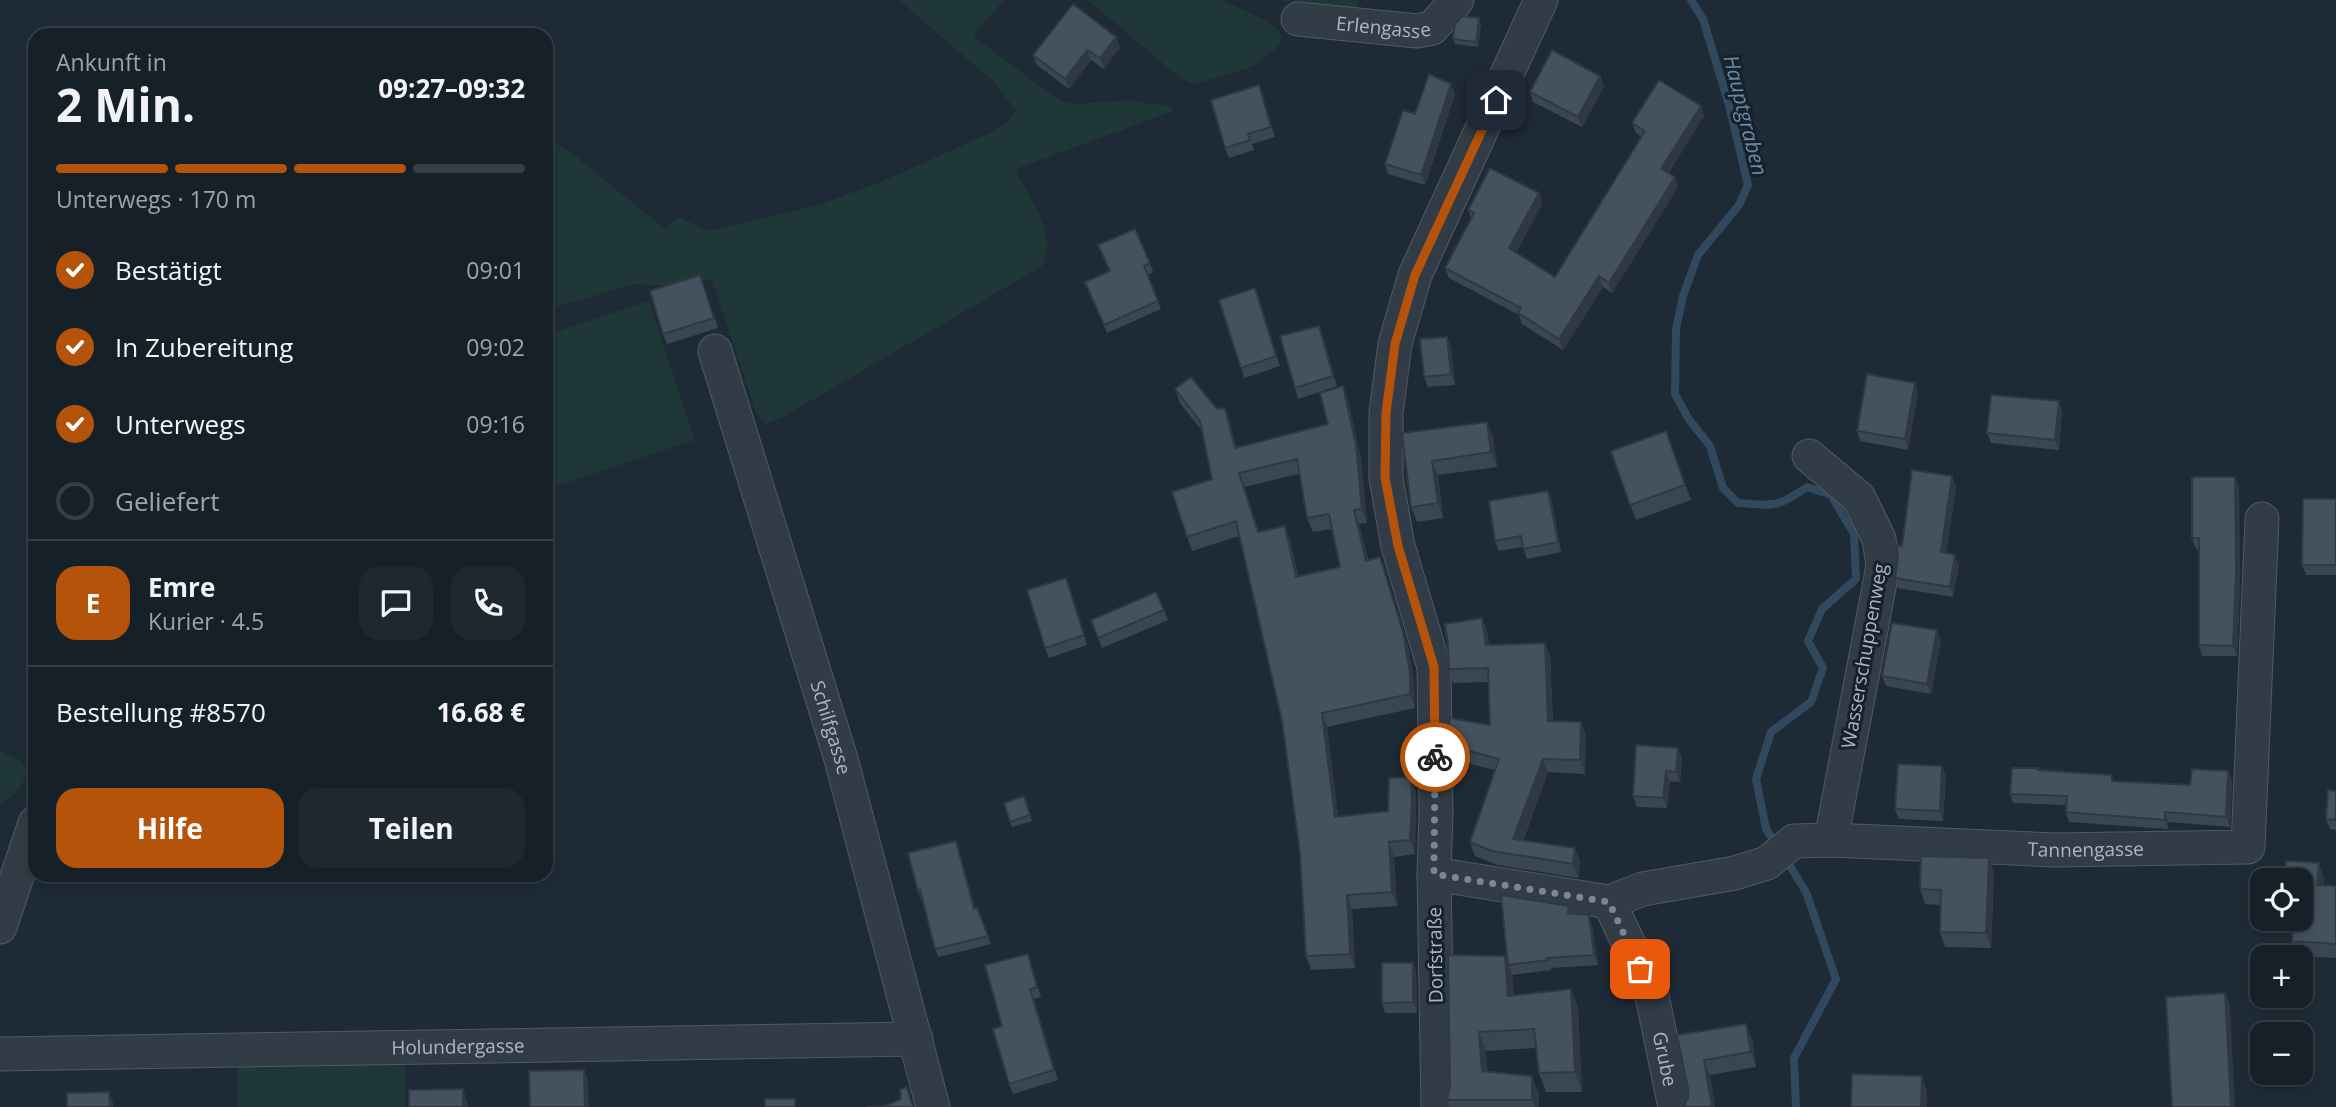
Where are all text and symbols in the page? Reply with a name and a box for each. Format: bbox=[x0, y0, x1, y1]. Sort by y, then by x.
street label: Erlengasse bbox=[1335, 10, 1433, 44]
text: Ankunft in bbox=[56, 46, 167, 78]
water label: Hauptgraben bbox=[1718, 52, 1774, 178]
text: 09:27–09:32 bbox=[378, 70, 525, 106]
pin bbox=[1466, 70, 1526, 130]
text: 2 Min. bbox=[56, 73, 195, 135]
icon: home bbox=[1477, 81, 1515, 119]
text: Unterwegs · 170 m bbox=[56, 183, 256, 215]
icon: check bbox=[56, 251, 94, 289]
text: Bestätigt bbox=[115, 252, 222, 288]
text: 09:01 bbox=[466, 254, 525, 286]
icon: check bbox=[56, 328, 94, 366]
text: In Zubereitung bbox=[115, 329, 293, 365]
text: 09:02 bbox=[466, 331, 525, 363]
icon: check bbox=[56, 405, 94, 443]
text: Unterwegs bbox=[115, 406, 246, 442]
text: 09:16 bbox=[466, 408, 525, 440]
text: Geliefert bbox=[115, 483, 219, 519]
street label: Wasserschuppenweg bbox=[1835, 561, 1893, 751]
button: chat bbox=[359, 566, 433, 640]
button: phone bbox=[451, 566, 525, 640]
text: Emre bbox=[148, 569, 215, 605]
text: E bbox=[86, 585, 100, 621]
text: Kurier · 4.5 bbox=[148, 605, 264, 637]
street label: Schilfgasse bbox=[805, 677, 858, 777]
text: Bestellung #8570 bbox=[56, 694, 266, 730]
text: 16.68 € bbox=[437, 694, 525, 730]
courier bbox=[1400, 722, 1470, 792]
icon: bike bbox=[1416, 738, 1454, 776]
button: Hilfe bbox=[56, 788, 284, 868]
button: Teilen bbox=[298, 788, 525, 868]
street label: Tannengasse bbox=[2027, 836, 2144, 863]
map controls bbox=[2250, 868, 2313, 1085]
button: locate bbox=[2250, 868, 2313, 931]
street label: Dorfstraße bbox=[1421, 907, 1449, 1003]
pin bbox=[1610, 939, 1670, 999]
button: + bbox=[2250, 945, 2313, 1008]
icon: bag bbox=[1621, 950, 1659, 988]
button: − bbox=[2250, 1022, 2313, 1085]
street label: Grube bbox=[1647, 1029, 1683, 1089]
street label: Holundergasse bbox=[391, 1032, 525, 1061]

